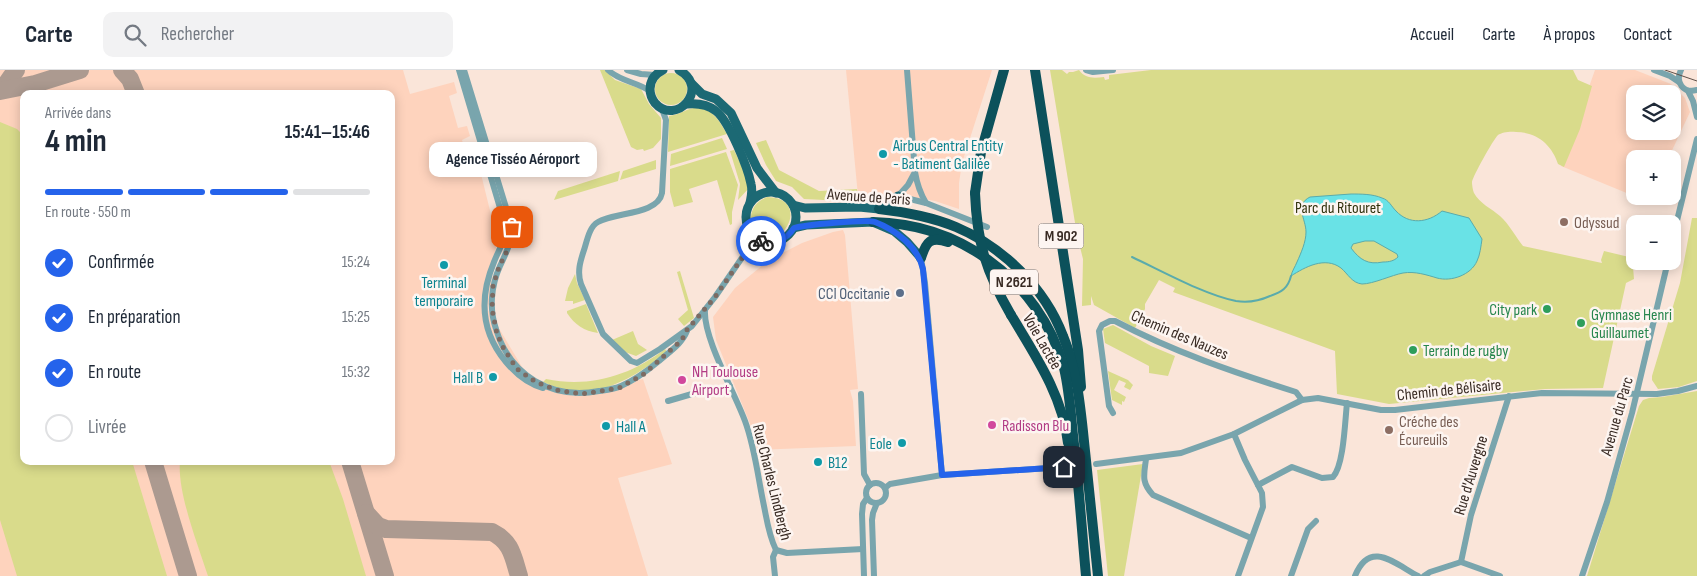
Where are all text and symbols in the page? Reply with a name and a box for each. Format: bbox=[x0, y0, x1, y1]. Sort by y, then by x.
search box bbox=[103, 12, 453, 57]
text: Carte bbox=[25, 20, 73, 49]
icon: search bbox=[121, 21, 149, 49]
text: Rechercher bbox=[161, 23, 234, 46]
text: Accueil bbox=[1410, 24, 1454, 45]
text: Carte bbox=[1482, 24, 1515, 45]
text: À propos bbox=[1543, 24, 1595, 45]
text: Contact bbox=[1623, 24, 1672, 45]
map controls bbox=[1626, 85, 1681, 270]
button: layers bbox=[1626, 85, 1681, 140]
text: Arrivée dans bbox=[45, 104, 111, 123]
text: 15:41–15:46 bbox=[285, 121, 370, 144]
text: 4 min bbox=[45, 122, 107, 161]
place label: Airbus Central Entity - Batiment Galilée bbox=[892, 137, 1003, 174]
callout: Agence Tisséo Aéroport bbox=[428, 142, 596, 177]
marker: Airbus Central Entity - Batiment Galilée bbox=[877, 148, 889, 160]
text: Agence Tisséo Aéroport bbox=[446, 150, 580, 169]
button: + bbox=[1626, 150, 1681, 205]
street label: Avenue de Paris bbox=[826, 185, 911, 210]
park label: Parc du Ritouret bbox=[1295, 199, 1381, 218]
text: En route · 550 m bbox=[45, 203, 131, 222]
pin bbox=[491, 206, 533, 248]
icon: bag bbox=[498, 213, 526, 241]
place label: Odyssud bbox=[1574, 214, 1619, 233]
button: − bbox=[1626, 215, 1681, 270]
courier bbox=[736, 216, 786, 266]
marker: Odyssud bbox=[1558, 216, 1570, 228]
road number: M 902 bbox=[1038, 224, 1084, 248]
icon: bike bbox=[747, 227, 775, 255]
icon: check bbox=[45, 249, 73, 277]
text: Confirmée bbox=[88, 251, 154, 274]
text: 15:24 bbox=[342, 253, 370, 272]
marker: Terminal temporaire bbox=[438, 259, 450, 271]
road number: N 2621 bbox=[990, 270, 1038, 294]
place label: Terminal temporaire bbox=[415, 274, 473, 311]
place label: CCI Occitanie bbox=[818, 285, 890, 304]
marker: CCI Occitanie bbox=[894, 287, 906, 299]
place label: City park bbox=[1489, 301, 1537, 320]
marker: City park bbox=[1541, 303, 1553, 315]
icon: check bbox=[45, 304, 73, 332]
text: En préparation bbox=[88, 306, 181, 329]
street label: Chemin des Nauzes bbox=[1128, 306, 1231, 364]
place label: Gymnase Henri Guillaumet bbox=[1591, 306, 1672, 343]
text: 15:25 bbox=[342, 308, 370, 327]
street label: Voie Lactée bbox=[1018, 310, 1065, 373]
marker: Gymnase Henri Guillaumet bbox=[1575, 317, 1587, 329]
place label: Terrain de rugby bbox=[1423, 342, 1508, 361]
marker: Terrain de rugby bbox=[1407, 344, 1419, 356]
icon: check bbox=[45, 359, 73, 387]
text: En route bbox=[88, 361, 141, 384]
text: 15:32 bbox=[342, 363, 370, 382]
place label: NH Toulouse Airport bbox=[691, 363, 758, 400]
place label: Hall B bbox=[453, 369, 483, 388]
marker: Hall B bbox=[487, 371, 499, 383]
marker: NH Toulouse Airport bbox=[676, 374, 688, 386]
street label: Avenue du Parc bbox=[1597, 375, 1638, 459]
street label: Chemin de Bélisaire bbox=[1396, 376, 1502, 405]
place label: Créche des Écureuils bbox=[1399, 413, 1459, 450]
text: Livrée bbox=[88, 416, 126, 439]
place label: Radisson Blu bbox=[1002, 417, 1069, 436]
place label: Hall A bbox=[616, 418, 646, 437]
marker: Radisson Blu bbox=[986, 419, 998, 431]
marker: Hall A bbox=[600, 420, 612, 432]
street label: Rue Charles Lindbergh bbox=[748, 422, 795, 542]
marker: Créche des Écureuils bbox=[1383, 424, 1395, 436]
street label: Rue d'Auvergne bbox=[1450, 433, 1493, 517]
place label: Eole bbox=[869, 435, 892, 454]
marker: Eole bbox=[896, 437, 908, 449]
pin bbox=[1043, 446, 1085, 488]
icon: home bbox=[1050, 453, 1078, 481]
place label: B12 bbox=[828, 454, 848, 473]
marker: B12 bbox=[812, 456, 824, 468]

